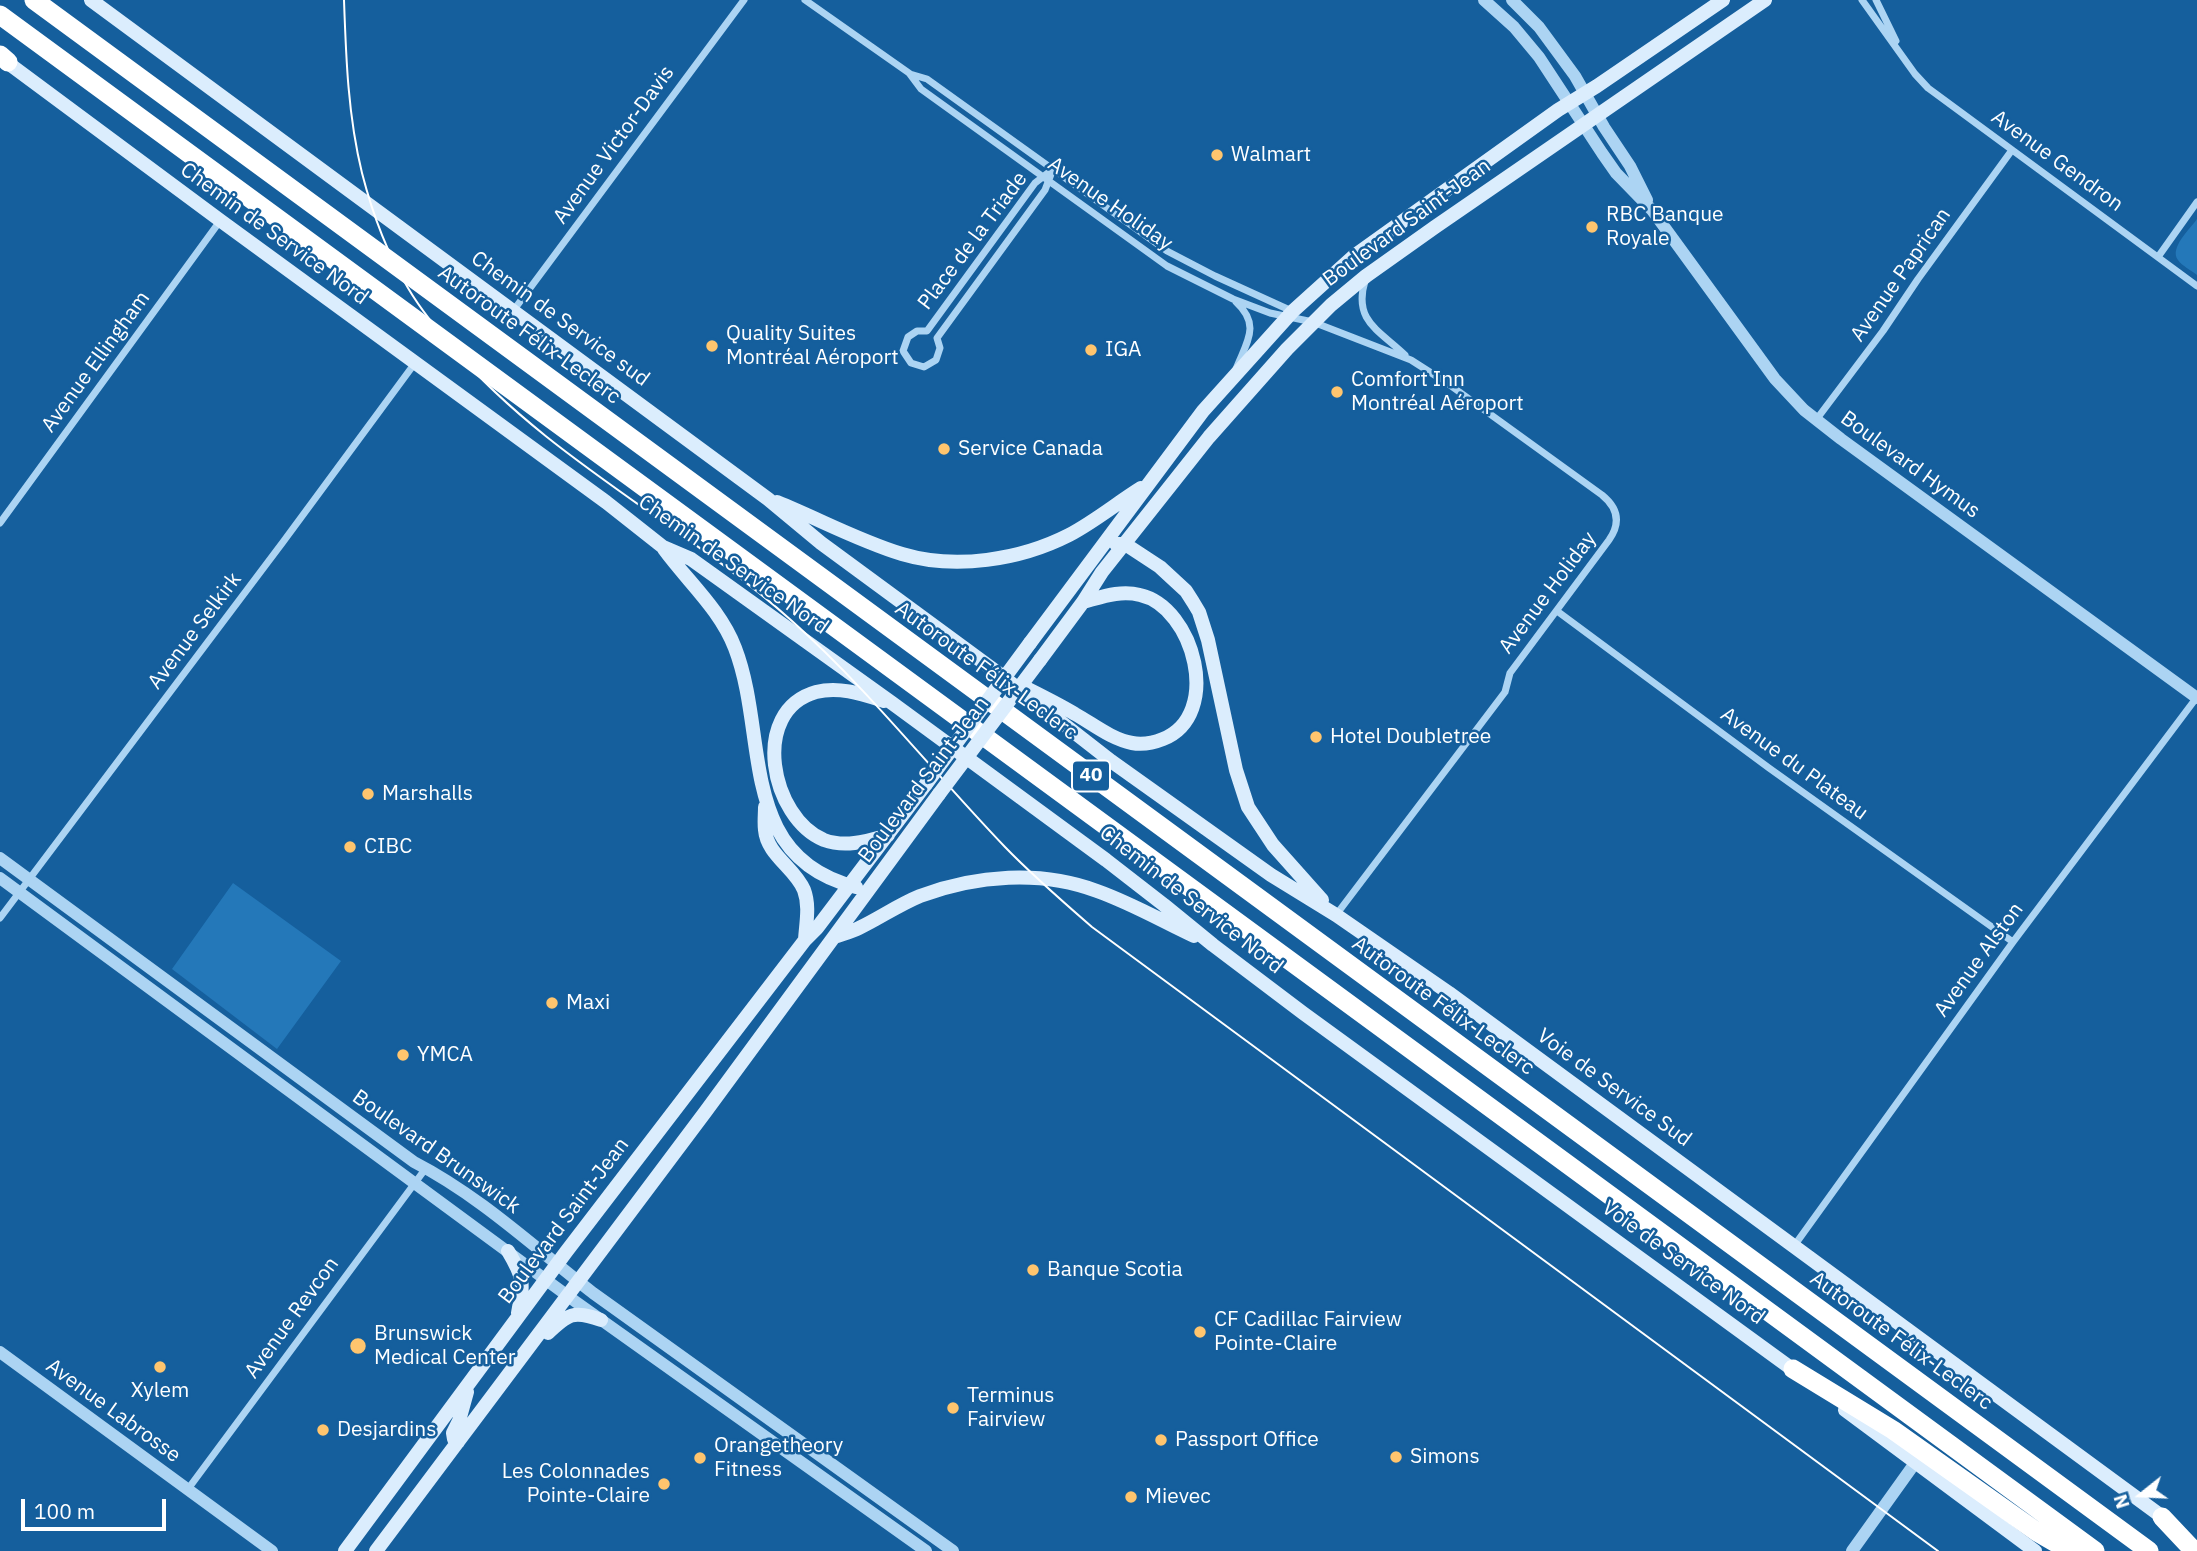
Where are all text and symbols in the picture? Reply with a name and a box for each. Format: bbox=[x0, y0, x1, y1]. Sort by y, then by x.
street label: Avenue Victor-Davis bbox=[548, 61, 680, 229]
street label: Avenue Gendron bbox=[1986, 105, 2128, 217]
place label: Walmart bbox=[1231, 142, 1311, 168]
marker: Walmart bbox=[1209, 147, 1225, 163]
street label: Avenue Holiday bbox=[1043, 152, 1177, 256]
street label: Boulevard Saint-Jean bbox=[1318, 154, 1496, 292]
street label: Chemin de Service Nord bbox=[175, 157, 373, 311]
street label: Place de la Triade bbox=[913, 167, 1033, 315]
place label: RBC Banque Royale bbox=[1606, 202, 1724, 252]
street label: Avenue Paprican bbox=[1845, 203, 1957, 347]
marker: RBC Banque Royale bbox=[1584, 219, 1600, 235]
street label: Chemin de Service sud bbox=[466, 246, 654, 392]
street label: Autoroute Félix-Leclerc bbox=[433, 260, 625, 410]
street label: Avenue Ellingham bbox=[36, 286, 156, 438]
place label: Quality Suites Montréal Aéroport bbox=[726, 321, 899, 371]
place label: IGA bbox=[1105, 337, 1141, 363]
marker: Quality Suites Montréal Aéroport bbox=[704, 338, 720, 354]
marker: IGA bbox=[1083, 342, 1099, 358]
place label: Comfort Inn Montréal Aéroport bbox=[1351, 367, 1524, 417]
marker: Comfort Inn Montréal Aéroport bbox=[1329, 384, 1345, 400]
street label: Boulevard Hymus bbox=[1835, 406, 1985, 524]
place label: Service Canada bbox=[958, 436, 1103, 462]
marker: Service Canada bbox=[936, 441, 952, 457]
street label: Chemin de Service Nord bbox=[633, 490, 833, 640]
street label: Avenue Holiday bbox=[1494, 527, 1602, 659]
street label: Avenue Selkirk bbox=[143, 568, 247, 694]
street label: Autoroute Félix-Leclerc bbox=[890, 596, 1082, 746]
street label: Boulevard Saint-Jean bbox=[853, 692, 995, 868]
street label: Avenue du Plateau bbox=[1716, 702, 1872, 826]
place label: Hotel Doubletree bbox=[1330, 724, 1491, 750]
marker: Hotel Doubletree bbox=[1308, 729, 1324, 745]
road number: 40 bbox=[1072, 761, 1110, 792]
place label: Marshalls bbox=[382, 781, 473, 807]
marker: Marshalls bbox=[360, 786, 376, 802]
street label: Chemin de Service Nord bbox=[1094, 820, 1288, 980]
place label: CIBC bbox=[364, 834, 412, 860]
marker: CIBC bbox=[342, 839, 358, 855]
street label: Avenue Alston bbox=[1929, 898, 2029, 1022]
street label: Autoroute Félix-Leclerc bbox=[1347, 931, 1539, 1081]
place label: Maxi bbox=[566, 990, 610, 1016]
marker: Maxi bbox=[544, 995, 560, 1011]
street label: Voie de Service Sud bbox=[1532, 1024, 1696, 1152]
place label: YMCA bbox=[417, 1042, 473, 1068]
marker: YMCA bbox=[395, 1047, 411, 1063]
street label: Boulevard Brunswick bbox=[347, 1085, 525, 1219]
street label: Boulevard Saint-Jean bbox=[493, 1133, 635, 1309]
street label: Voie de Service Nord bbox=[1597, 1196, 1769, 1330]
street label: Avenue Revcon bbox=[240, 1252, 344, 1384]
place label: Banque Scotia bbox=[1047, 1257, 1183, 1283]
marker: Banque Scotia bbox=[1025, 1262, 1041, 1278]
street label: Autoroute Félix-Leclerc bbox=[1805, 1266, 1997, 1416]
place label: CF Cadillac Fairview Pointe-Claire bbox=[1214, 1307, 1402, 1357]
place label: Brunswick Medical Center bbox=[374, 1321, 515, 1371]
marker: CF Cadillac Fairview Pointe-Claire bbox=[1192, 1324, 1208, 1340]
marker: Brunswick Medical Center bbox=[348, 1336, 368, 1356]
street label: Avenue Labrosse bbox=[41, 1354, 185, 1468]
marker: Xylem bbox=[152, 1359, 168, 1375]
place label: Xylem bbox=[131, 1378, 189, 1404]
place label: Terminus Fairview bbox=[967, 1383, 1055, 1433]
marker: Terminus Fairview bbox=[945, 1400, 961, 1416]
place label: Desjardins bbox=[337, 1417, 436, 1443]
marker: Desjardins bbox=[315, 1422, 331, 1438]
place label: Passport Office bbox=[1175, 1427, 1319, 1453]
marker: Passport Office bbox=[1153, 1432, 1169, 1448]
place label: Orangetheory Fitness bbox=[714, 1433, 843, 1483]
place label: Simons bbox=[1410, 1444, 1480, 1470]
marker: Simons bbox=[1388, 1449, 1404, 1465]
marker: Orangetheory Fitness bbox=[692, 1450, 708, 1466]
place label: Les Colonnades Pointe-Claire bbox=[502, 1459, 650, 1509]
north arrow bbox=[2106, 1460, 2176, 1530]
marker: Les Colonnades Pointe-Claire bbox=[656, 1476, 672, 1492]
scale bar bbox=[24, 1484, 170, 1528]
place label: Mievec bbox=[1145, 1484, 1211, 1510]
marker: Mievec bbox=[1123, 1489, 1139, 1505]
text: N bbox=[2107, 1491, 2135, 1512]
text: 100 m bbox=[34, 1497, 95, 1525]

